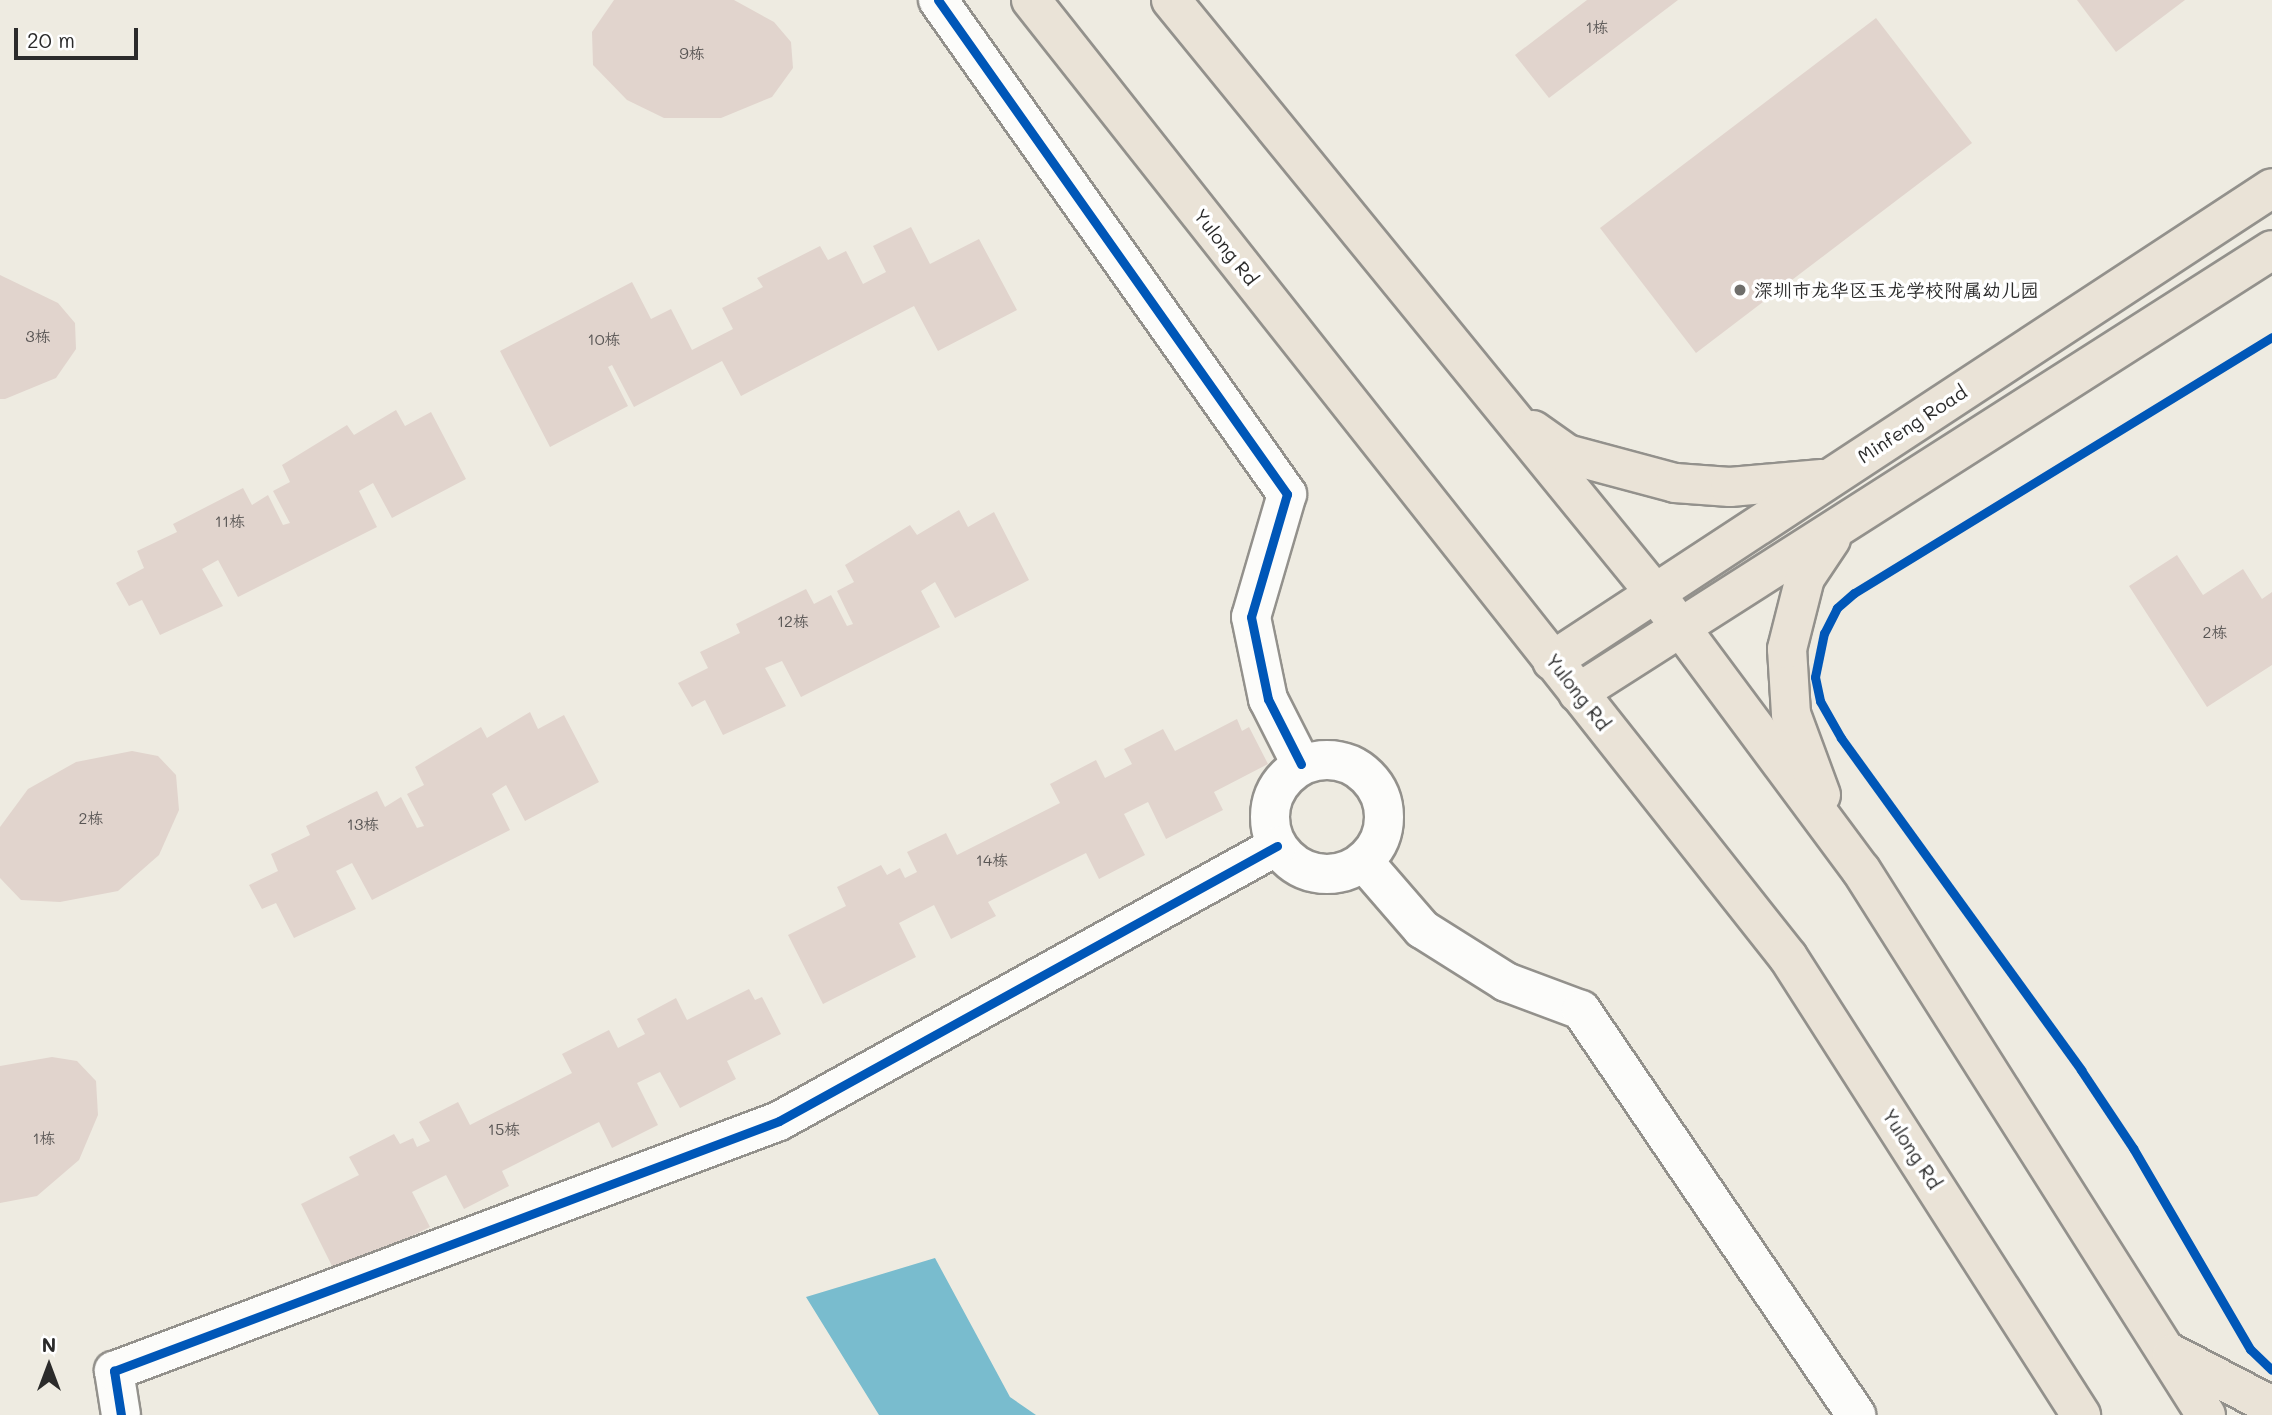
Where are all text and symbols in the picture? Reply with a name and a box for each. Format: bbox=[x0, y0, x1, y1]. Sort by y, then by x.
scale bar bbox=[18, 14, 142, 58]
house number: 1栋 bbox=[1585, 17, 1609, 37]
text: 20 m bbox=[27, 26, 75, 53]
house number: 9栋 bbox=[679, 43, 705, 63]
street label: Yulong Rd bbox=[1189, 204, 1263, 290]
place label: 深圳市龙华区玉龙学校附属幼儿园 bbox=[1754, 279, 2039, 301]
marker: 深圳市龙华区玉龙学校附属幼儿园 bbox=[1732, 282, 1748, 298]
house number: 3栋 bbox=[25, 326, 51, 346]
house number: 10栋 bbox=[587, 329, 621, 349]
street label: Minfeng Road bbox=[1853, 380, 1971, 468]
house number: 11栋 bbox=[215, 511, 245, 531]
house number: 12栋 bbox=[777, 611, 809, 631]
house number: 2栋 bbox=[2203, 622, 2227, 642]
street label: Yulong Rd bbox=[1541, 649, 1615, 735]
house number: 2栋 bbox=[79, 808, 103, 828]
house number: 13栋 bbox=[347, 814, 379, 834]
house number: 14栋 bbox=[976, 850, 1008, 870]
street label: Yulong Rd bbox=[1878, 1105, 1946, 1193]
house number: 15栋 bbox=[488, 1119, 520, 1139]
house number: 1栋 bbox=[32, 1128, 56, 1148]
north arrow bbox=[14, 1331, 84, 1401]
text: N bbox=[42, 1332, 56, 1357]

